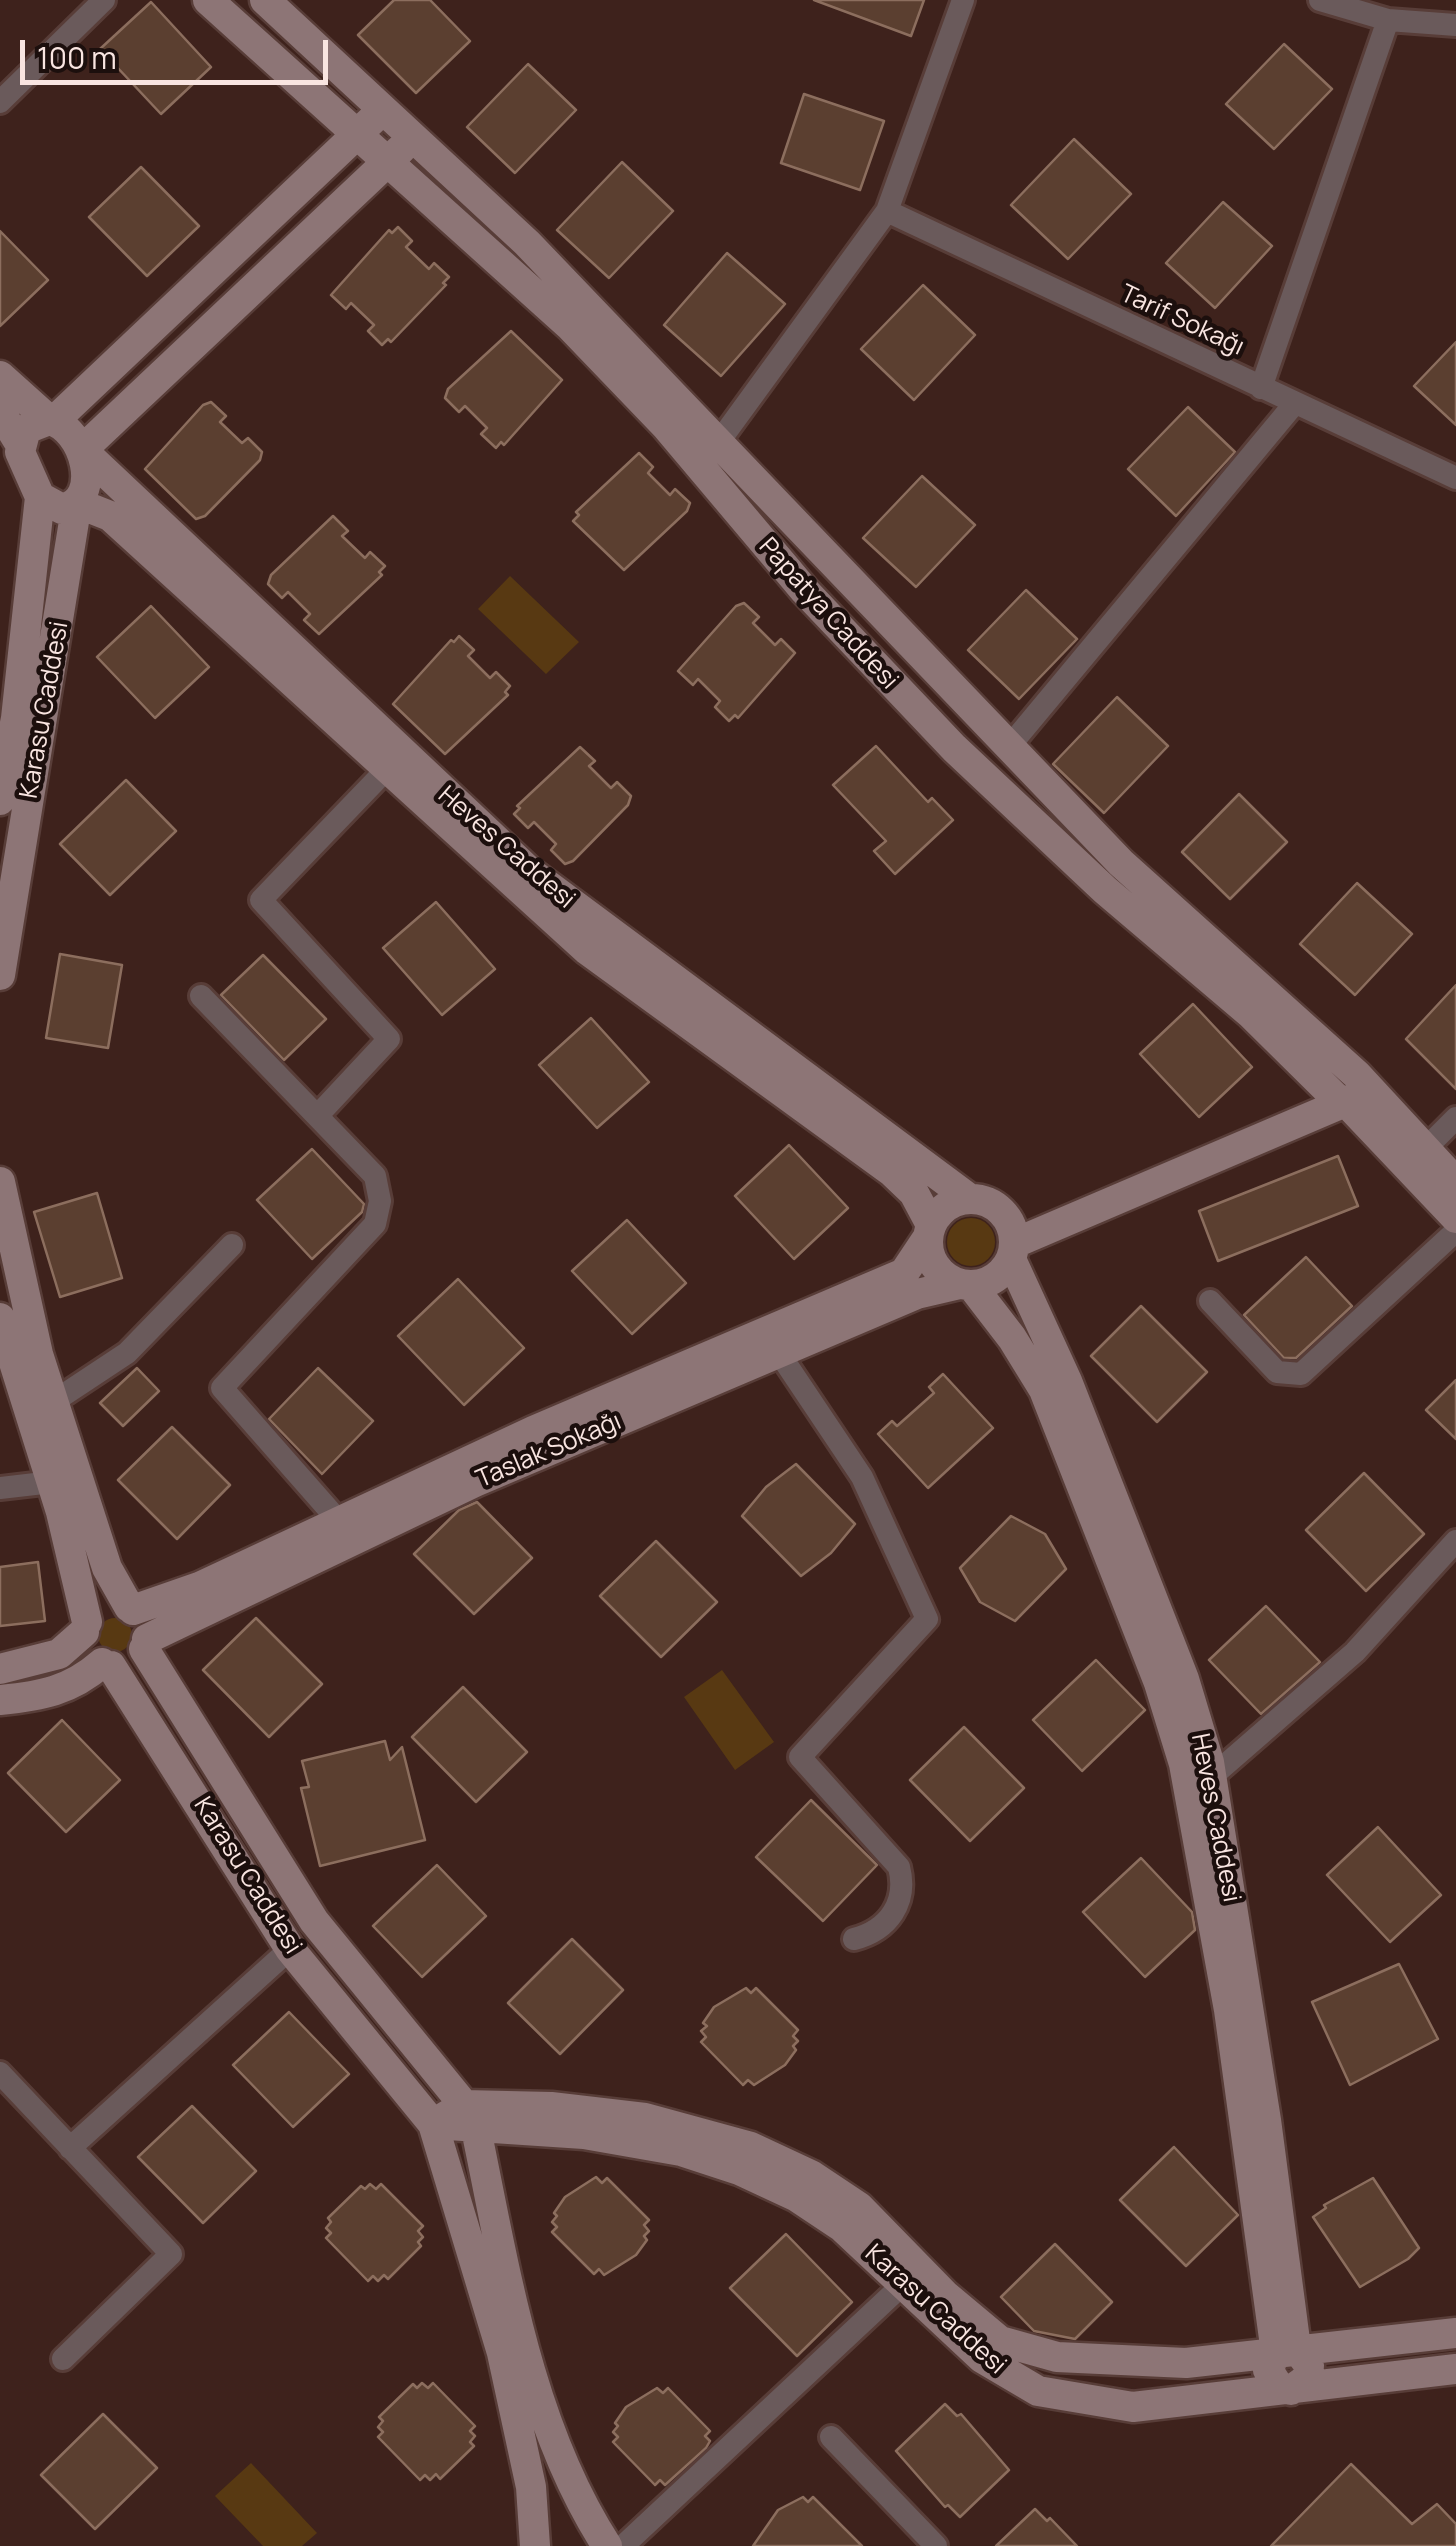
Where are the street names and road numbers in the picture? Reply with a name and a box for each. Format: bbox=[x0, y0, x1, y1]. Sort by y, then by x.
street label: Tarif Sokağı bbox=[1115, 279, 1249, 363]
street label: Papatya Caddesi bbox=[752, 532, 904, 696]
street label: Karasu Caddesi bbox=[15, 619, 75, 801]
street label: Heves Caddesi bbox=[432, 781, 580, 915]
street label: Taslak Sokağı bbox=[472, 1407, 626, 1495]
street label: Heves Caddesi bbox=[1184, 1731, 1246, 1905]
street label: Karasu Caddesi bbox=[187, 1792, 307, 1960]
street label: Karasu Caddesi bbox=[858, 2239, 1012, 2381]

